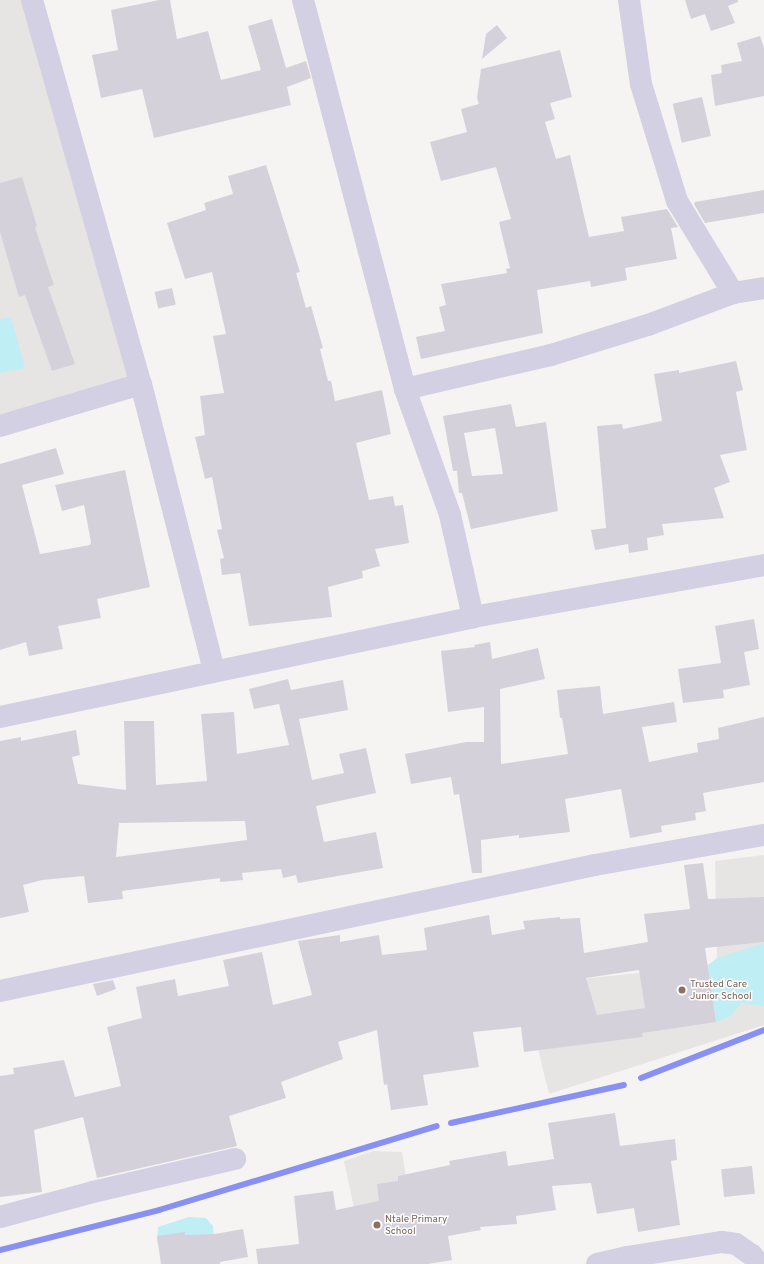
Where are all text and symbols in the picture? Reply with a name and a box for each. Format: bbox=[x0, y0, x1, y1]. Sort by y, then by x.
place label: Trusted Care Junior School bbox=[690, 978, 752, 1002]
marker: Trusted Care Junior School bbox=[677, 985, 687, 995]
place label: Ntale Primary School bbox=[385, 1213, 447, 1236]
marker: Ntale Primary School bbox=[372, 1220, 382, 1230]

